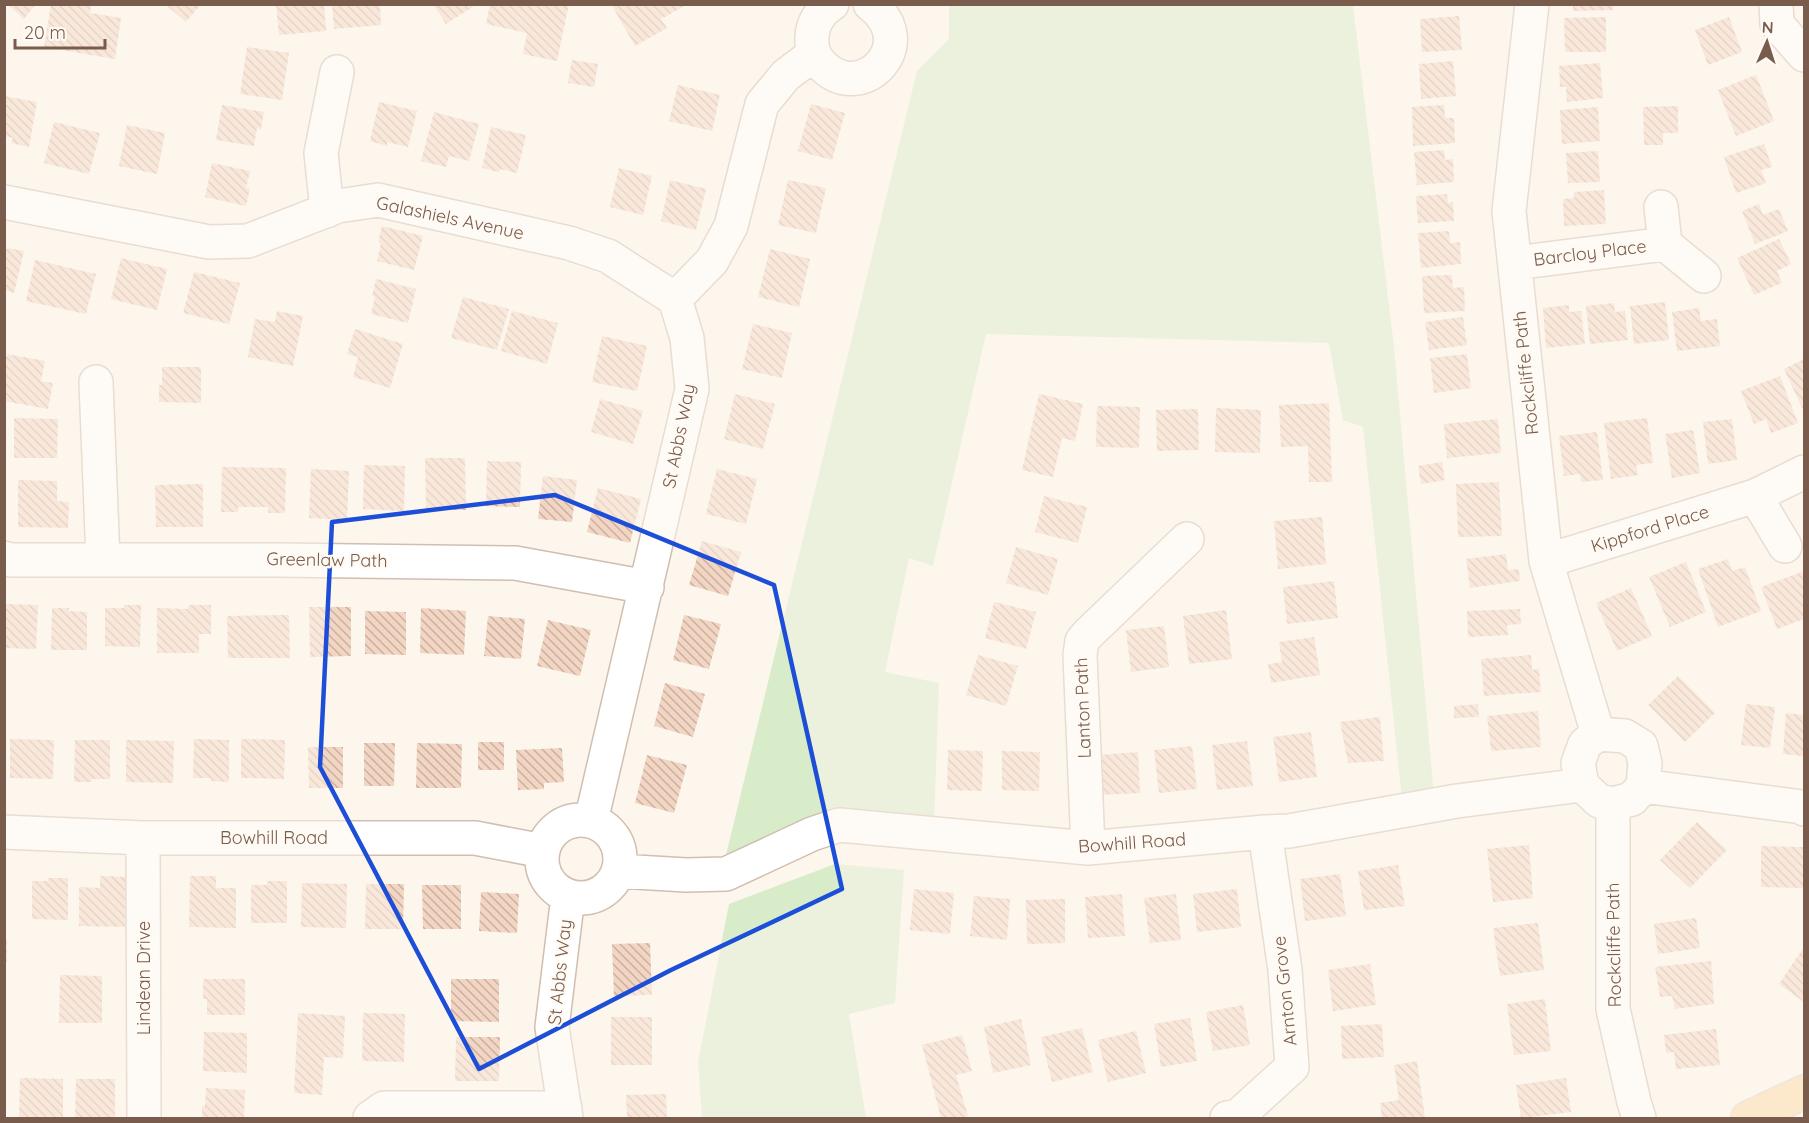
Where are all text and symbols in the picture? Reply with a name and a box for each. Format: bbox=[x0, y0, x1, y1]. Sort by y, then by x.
scale bar bbox=[15, 12, 105, 50]
north arrow bbox=[1737, 12, 1797, 72]
text: N bbox=[1761, 17, 1774, 37]
text: 20 m bbox=[24, 21, 66, 44]
street label: Galashiels Avenue bbox=[374, 191, 526, 244]
street label: Barcloy Place bbox=[1532, 234, 1648, 271]
street label: Rockcliffe Path bbox=[1508, 310, 1543, 436]
street label: St Abbs Way bbox=[657, 382, 700, 490]
street label: Kippford Place bbox=[1588, 500, 1712, 557]
street label: Greenlaw Path bbox=[266, 547, 388, 572]
street label: Lanton Path bbox=[1069, 657, 1096, 759]
street label: Bowhill Road bbox=[220, 826, 328, 849]
street label: Bowhill Road bbox=[1077, 827, 1187, 858]
street label: Rockcliffe Path bbox=[1601, 882, 1626, 1008]
street label: St Abbs Way bbox=[543, 918, 576, 1026]
street label: Lindean Drive bbox=[132, 921, 155, 1035]
street label: Arnton Grove bbox=[1267, 935, 1302, 1047]

